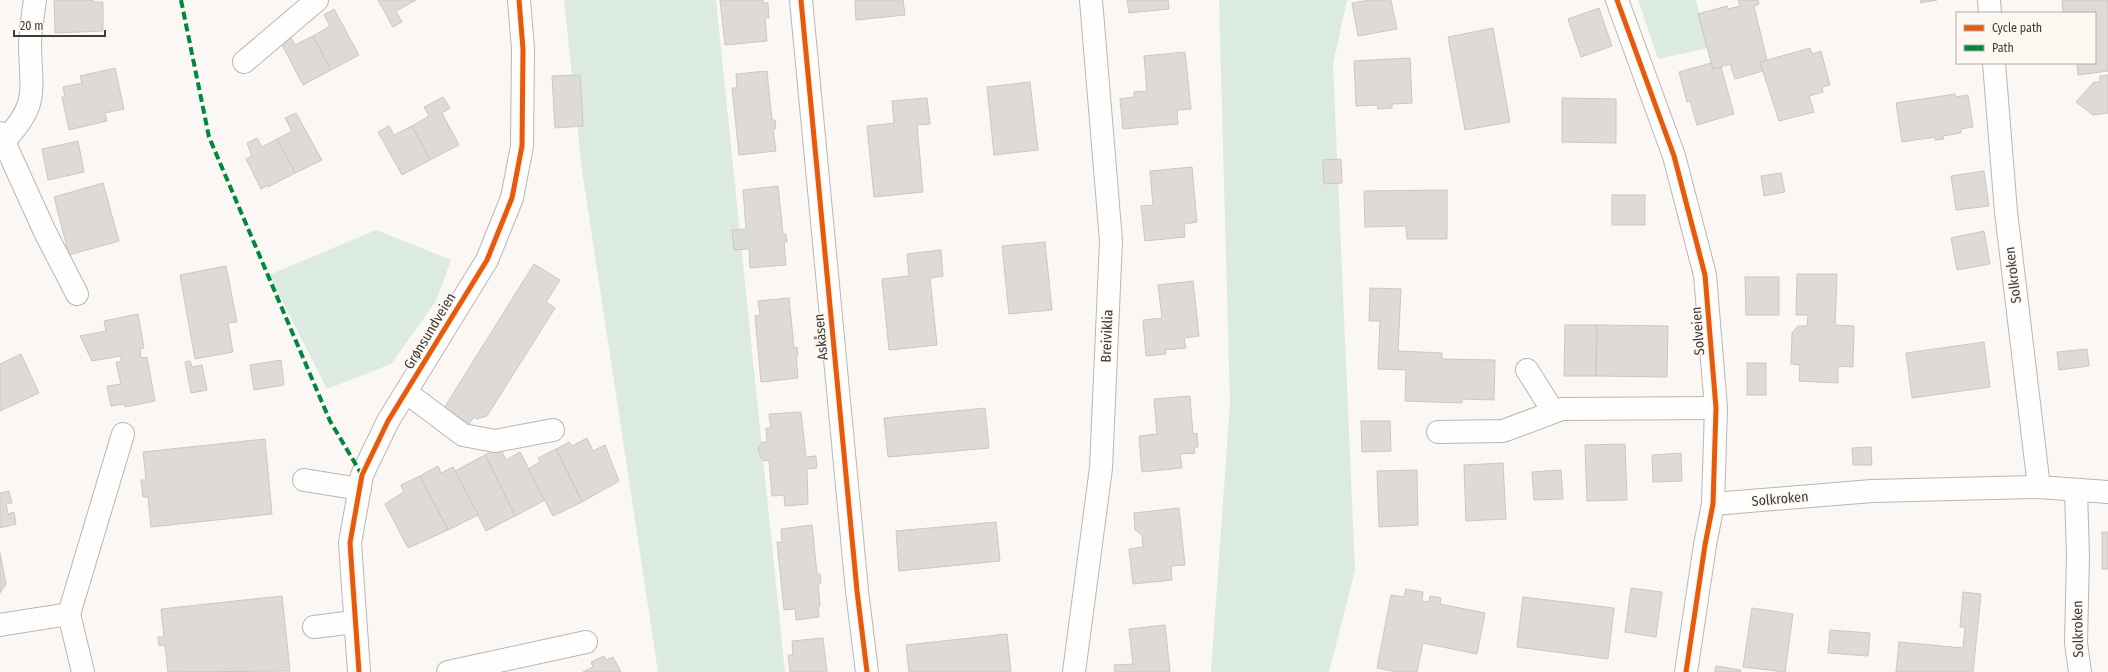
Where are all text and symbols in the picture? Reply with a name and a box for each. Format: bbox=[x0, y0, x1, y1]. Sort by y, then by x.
scale bar bbox=[14, 12, 105, 38]
legend bbox=[1956, 12, 2096, 64]
text: 20 m bbox=[20, 19, 44, 33]
text: Cycle path bbox=[1992, 21, 2042, 35]
text: Path bbox=[1992, 41, 2014, 55]
street label: Solkroken bbox=[2001, 246, 2025, 304]
street label: Grønsundveien bbox=[400, 290, 460, 372]
street label: Solveien bbox=[1688, 306, 1708, 356]
street label: Breiviklia bbox=[1098, 309, 1116, 363]
street label: Askåsen bbox=[810, 313, 832, 361]
street label: Solkroken bbox=[1751, 488, 1809, 510]
street label: Solkroken bbox=[2069, 600, 2087, 658]

